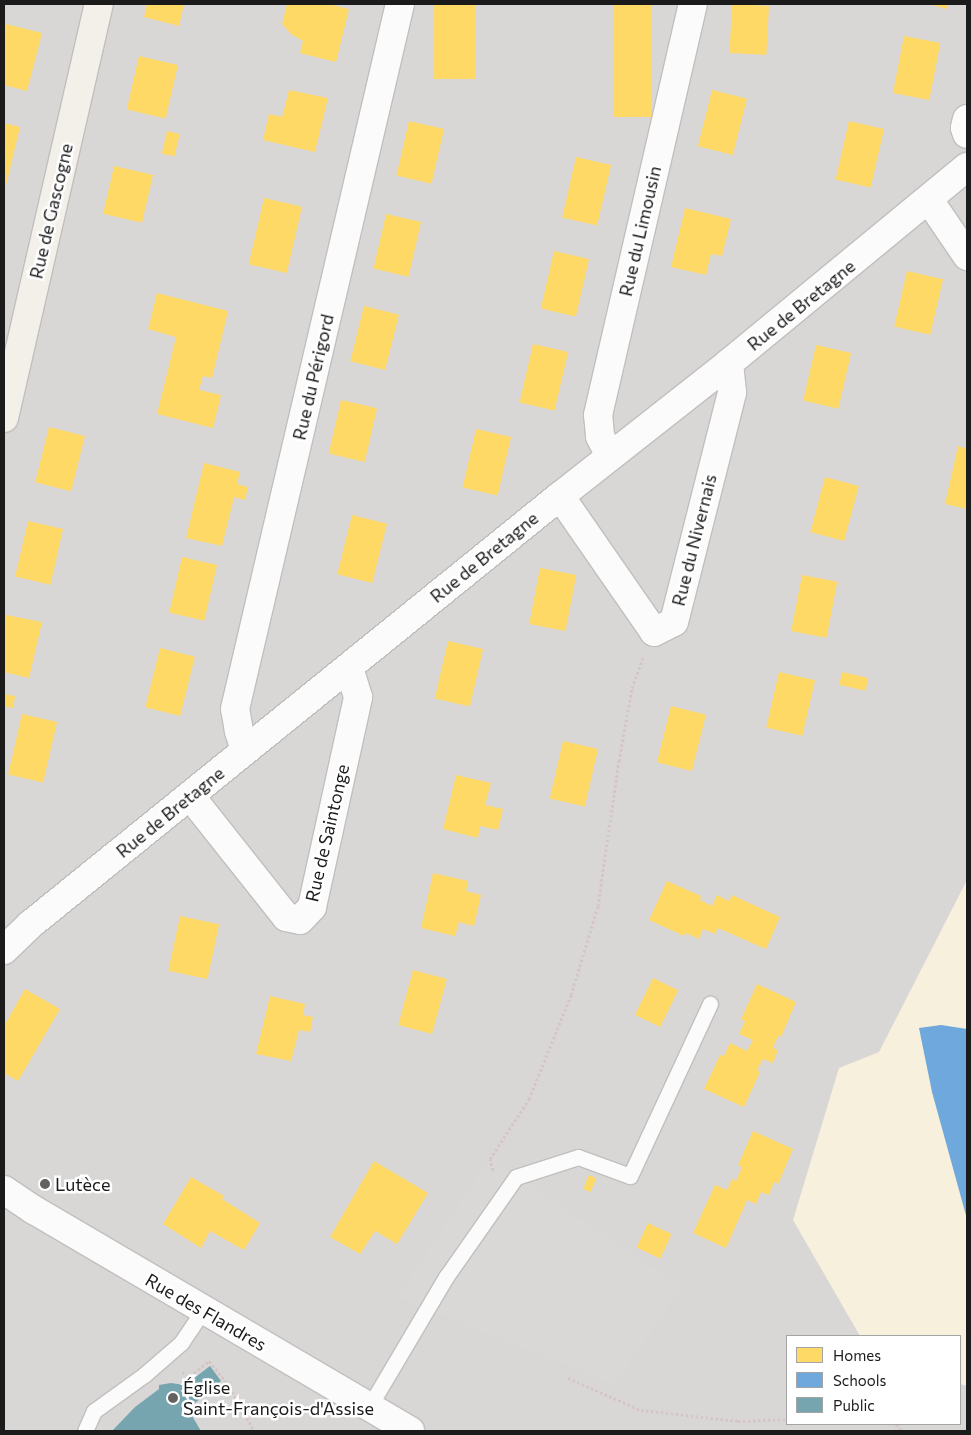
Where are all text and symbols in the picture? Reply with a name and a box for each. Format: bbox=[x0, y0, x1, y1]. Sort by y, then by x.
street label: Rue de Gascogne bbox=[25, 141, 77, 281]
street label: Rue du Limousin bbox=[614, 164, 666, 298]
street label: Rue de Bretagne bbox=[743, 255, 859, 355]
street label: Rue du Périgord bbox=[288, 312, 338, 442]
street label: Rue du Nivernais bbox=[667, 472, 721, 608]
street label: Rue de Bretagne bbox=[426, 507, 542, 607]
street label: Rue de Bretagne bbox=[112, 762, 228, 862]
street label: Rue de Saintonge bbox=[301, 762, 353, 904]
place label: Lutèce bbox=[55, 1173, 110, 1195]
marker: Lutèce bbox=[39, 1178, 51, 1190]
street label: Rue des Flandres bbox=[142, 1269, 270, 1355]
legend bbox=[786, 1335, 961, 1425]
text: Homes bbox=[833, 1346, 881, 1364]
text: Schools bbox=[833, 1371, 886, 1389]
place label: Église Saint-François-d'Assise bbox=[183, 1377, 374, 1420]
marker: Église Saint-François-d'Assise bbox=[167, 1392, 179, 1404]
text: Public bbox=[833, 1396, 875, 1414]

